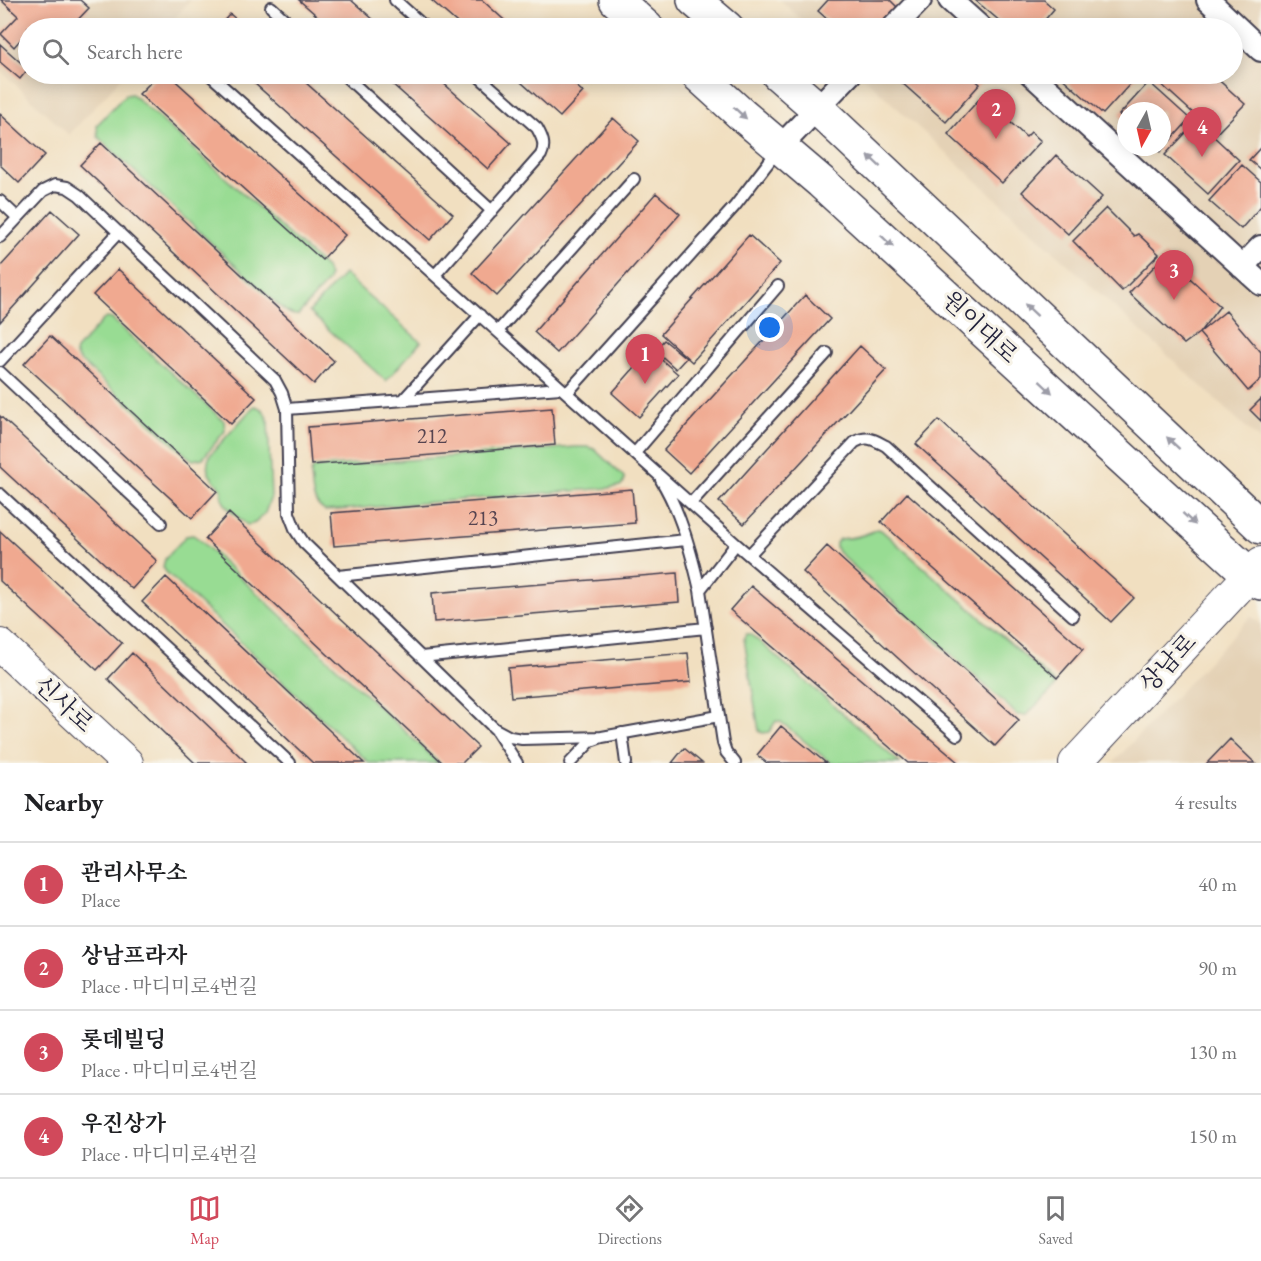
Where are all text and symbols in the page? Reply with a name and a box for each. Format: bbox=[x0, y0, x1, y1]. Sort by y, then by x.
search box bbox=[18, 18, 1243, 84]
icon: search bbox=[39, 35, 72, 68]
text: Search here bbox=[87, 37, 182, 66]
pin: 2 bbox=[976, 90, 1016, 139]
north arrow bbox=[1117, 102, 1171, 156]
one-way arrow bbox=[732, 106, 747, 119]
pin: 4 bbox=[1182, 108, 1222, 157]
one-way arrow bbox=[867, 155, 881, 169]
one-way arrow bbox=[879, 234, 893, 248]
pin: 3 bbox=[1154, 250, 1194, 300]
street label: 원이대로 bbox=[936, 284, 1025, 370]
one-way arrow bbox=[1024, 303, 1038, 317]
your location bbox=[755, 313, 784, 342]
pin: 1 bbox=[626, 334, 664, 384]
one-way arrow bbox=[1038, 380, 1052, 394]
house number: 212 bbox=[417, 422, 447, 449]
one-way arrow bbox=[1166, 437, 1180, 451]
house number: 213 bbox=[468, 504, 498, 531]
one-way arrow bbox=[1182, 512, 1197, 526]
street label: 상남로 bbox=[1133, 627, 1203, 699]
street label: 신사로 bbox=[28, 669, 100, 739]
text: Nearby bbox=[24, 785, 104, 819]
text: 4 results bbox=[1174, 789, 1237, 815]
text: 관리사무소 bbox=[81, 858, 187, 887]
text: 1 bbox=[38, 871, 49, 897]
text: 40 m bbox=[1198, 871, 1237, 897]
text: Place bbox=[81, 887, 120, 913]
text: 상남프라자 bbox=[81, 941, 187, 970]
text: 2 bbox=[38, 955, 49, 981]
text: 90 m bbox=[1198, 955, 1237, 981]
text: Place · 마디미로4번길 bbox=[81, 973, 258, 999]
text: 롯데빌딩 bbox=[81, 1025, 166, 1054]
text: 3 bbox=[38, 1039, 49, 1065]
text: 130 m bbox=[1189, 1039, 1237, 1065]
text: Place · 마디미로4번길 bbox=[81, 1057, 258, 1083]
text: 우진상가 bbox=[81, 1109, 166, 1138]
text: 4 bbox=[38, 1123, 49, 1149]
text: 150 m bbox=[1189, 1123, 1237, 1149]
text: Place · 마디미로4번길 bbox=[81, 1141, 258, 1167]
tab: Map bbox=[188, 1192, 221, 1249]
tab: Directions bbox=[598, 1192, 662, 1249]
tab: Saved bbox=[1038, 1192, 1073, 1249]

